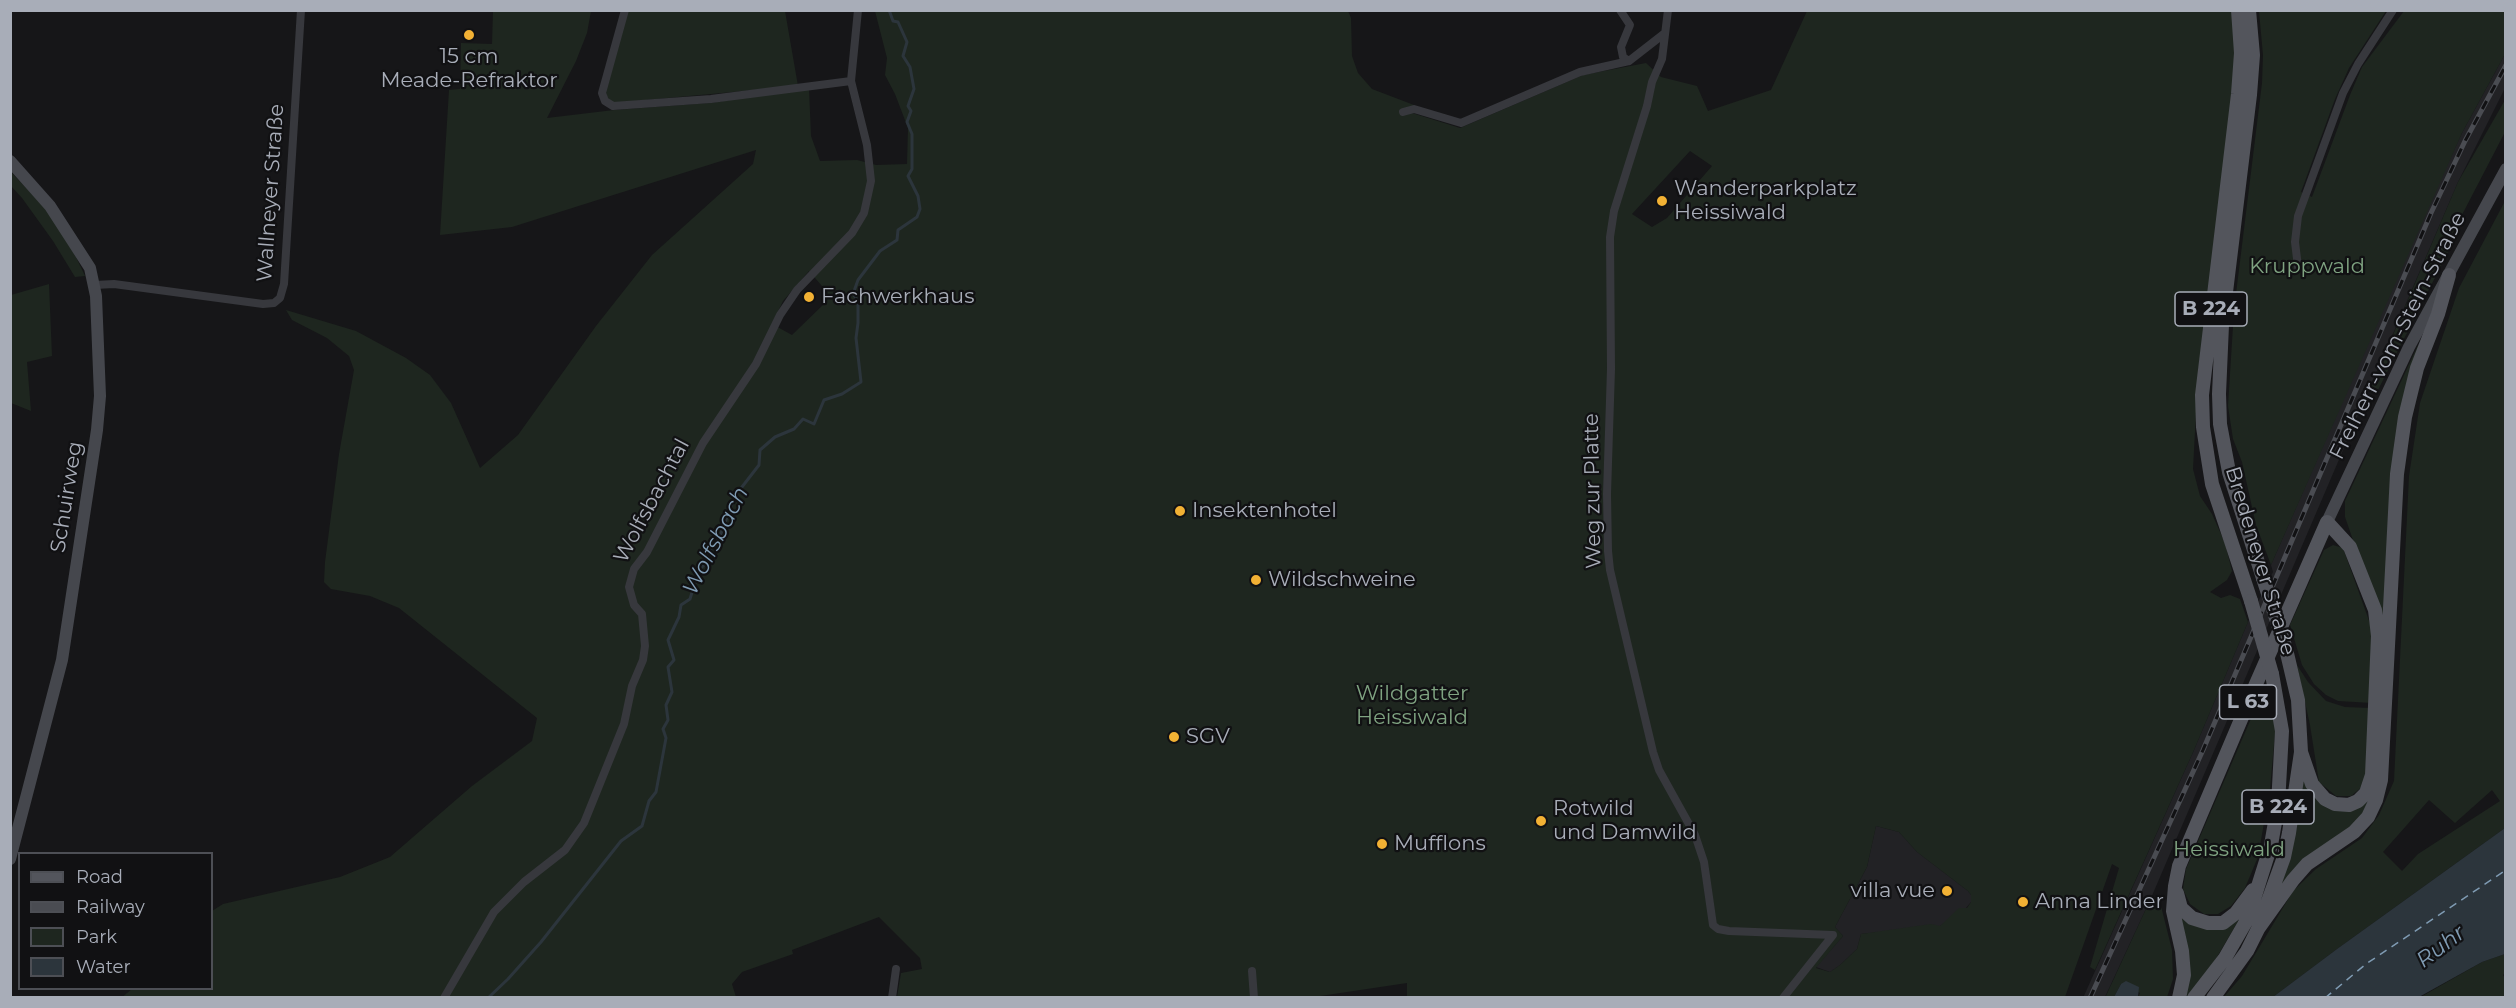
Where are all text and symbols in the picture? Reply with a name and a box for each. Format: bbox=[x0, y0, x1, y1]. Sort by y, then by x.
marker: 15 cm Meade-Refraktor bbox=[462, 28, 476, 42]
place label: 15 cm Meade-Refraktor bbox=[380, 44, 558, 94]
street label: Wallneyer Straße bbox=[252, 103, 290, 283]
place label: Wanderparkplatz Heissiwald bbox=[1674, 176, 1857, 226]
marker: Wanderparkplatz Heissiwald bbox=[1655, 194, 1669, 208]
street label: Freiherr-vom-Stein-Straße bbox=[2325, 208, 2471, 464]
park label: Kruppwald bbox=[2249, 254, 2365, 280]
place label: Fachwerkhaus bbox=[821, 284, 974, 310]
marker: Fachwerkhaus bbox=[802, 290, 816, 304]
road number: B 224 bbox=[2175, 292, 2247, 326]
street label: Weg zur Platte bbox=[1579, 413, 1607, 569]
street label: Wolfsbachtal bbox=[609, 435, 695, 567]
street label: Schuirweg bbox=[46, 439, 88, 555]
street label: Bredeneyer Straße bbox=[2219, 464, 2301, 658]
water label: Wolfsbach bbox=[678, 483, 754, 599]
place label: Insektenhotel bbox=[1192, 498, 1337, 524]
marker: Insektenhotel bbox=[1173, 504, 1187, 518]
place label: Wildschweine bbox=[1268, 567, 1416, 593]
marker: Wildschweine bbox=[1249, 573, 1263, 587]
park label: Wildgatter Heissiwald bbox=[1356, 681, 1468, 731]
road number: L 63 bbox=[2220, 685, 2276, 719]
place label: SGV bbox=[1186, 724, 1230, 750]
marker: SGV bbox=[1167, 730, 1181, 744]
road number: B 224 bbox=[2242, 790, 2314, 824]
place label: Rotwild und Damwild bbox=[1553, 796, 1697, 846]
marker: Rotwild und Damwild bbox=[1534, 814, 1548, 828]
place label: Mufflons bbox=[1394, 831, 1486, 857]
marker: Mufflons bbox=[1375, 837, 1389, 851]
park label: Heissiwald bbox=[2173, 837, 2285, 863]
legend bbox=[18, 852, 213, 990]
text: Road bbox=[76, 866, 123, 888]
place label: villa vue bbox=[1851, 878, 1935, 904]
marker: villa vue bbox=[1940, 884, 1954, 898]
place label: Anna Linder bbox=[2035, 889, 2164, 915]
marker: Anna Linder bbox=[2016, 895, 2030, 909]
text: Railway bbox=[76, 896, 145, 918]
water label: Ruhr bbox=[2411, 920, 2471, 974]
text: Park bbox=[76, 926, 117, 948]
text: Water bbox=[76, 956, 131, 978]

